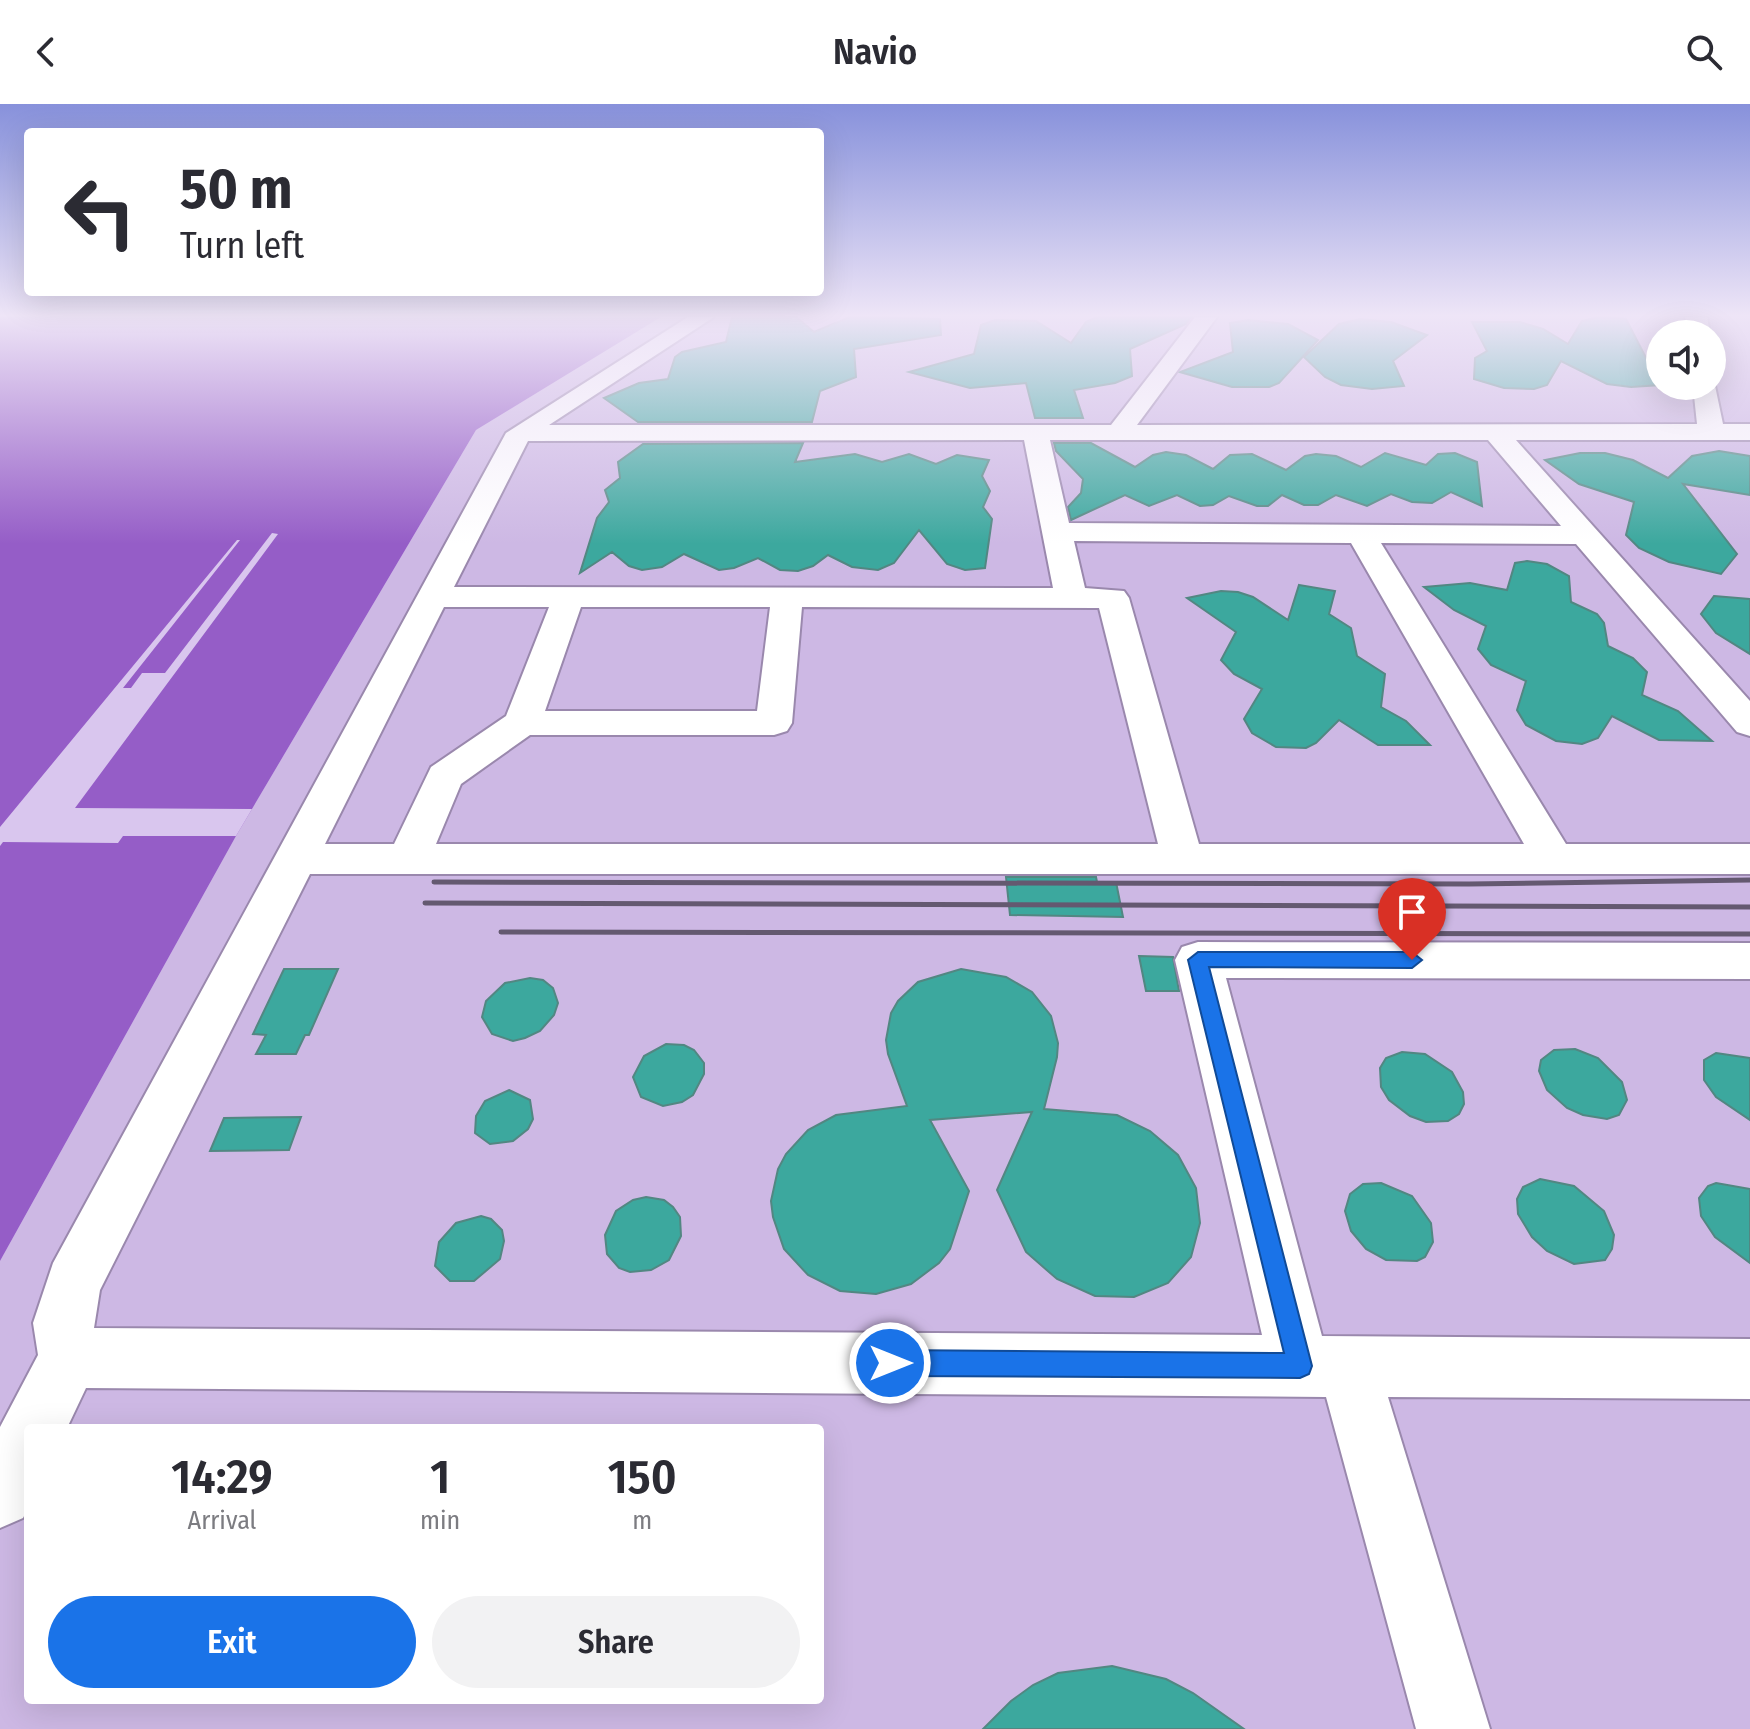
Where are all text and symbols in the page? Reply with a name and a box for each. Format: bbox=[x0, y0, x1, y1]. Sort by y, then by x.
icon: back bbox=[24, 30, 68, 74]
text: Navio bbox=[833, 30, 917, 74]
icon: search bbox=[1682, 30, 1726, 74]
text: 50 m bbox=[180, 156, 292, 223]
icon: left bbox=[48, 160, 152, 264]
text: Turn left bbox=[180, 224, 304, 268]
map controls bbox=[1646, 320, 1726, 400]
button: sound bbox=[1646, 320, 1726, 400]
pin bbox=[1378, 878, 1446, 960]
icon: arrive bbox=[1390, 890, 1434, 934]
position arrow bbox=[848, 1321, 932, 1405]
text: 14:29 bbox=[171, 1448, 273, 1506]
text: 1 bbox=[430, 1448, 450, 1506]
text: 150 bbox=[608, 1448, 677, 1506]
text: Arrival bbox=[188, 1505, 256, 1536]
text: min bbox=[420, 1505, 460, 1536]
text: m bbox=[632, 1505, 652, 1536]
button: Exit bbox=[48, 1596, 416, 1688]
button: Share bbox=[432, 1596, 800, 1688]

